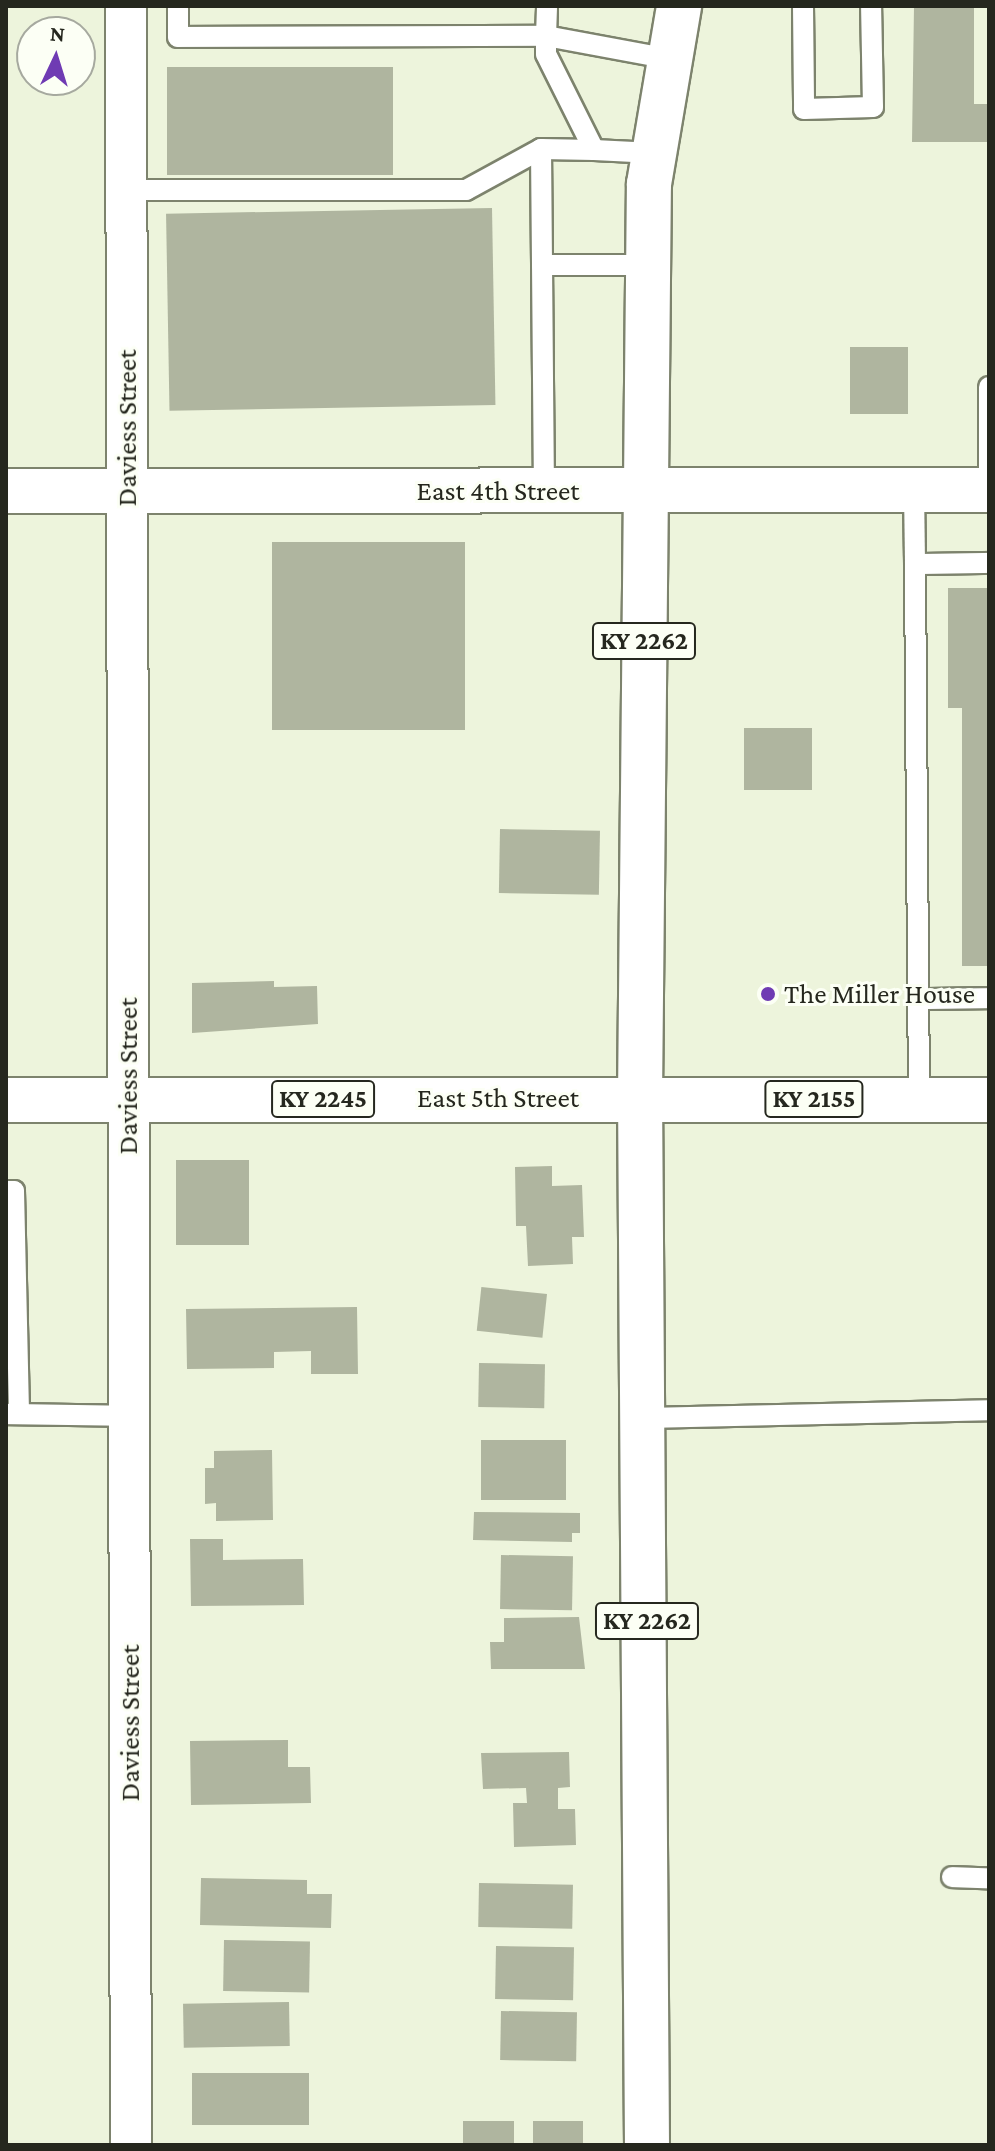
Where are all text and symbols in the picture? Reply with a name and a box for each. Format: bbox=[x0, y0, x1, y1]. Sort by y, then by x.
north arrow bbox=[16, 16, 96, 96]
text: N bbox=[49, 21, 66, 47]
street label: Daviess Street bbox=[110, 350, 144, 506]
street label: East 4th Street bbox=[416, 474, 580, 508]
road number: KY 2262 bbox=[590, 619, 698, 663]
place label: The Miller House bbox=[784, 977, 975, 1011]
marker: The Miller House bbox=[759, 985, 777, 1003]
street label: Daviess Street bbox=[111, 998, 145, 1154]
road number: KY 2245 bbox=[271, 1077, 375, 1121]
road number: KY 2155 bbox=[764, 1077, 864, 1121]
street label: East 5th Street bbox=[417, 1081, 579, 1115]
road number: KY 2262 bbox=[593, 1599, 701, 1643]
street label: Daviess Street bbox=[113, 1645, 147, 1801]

